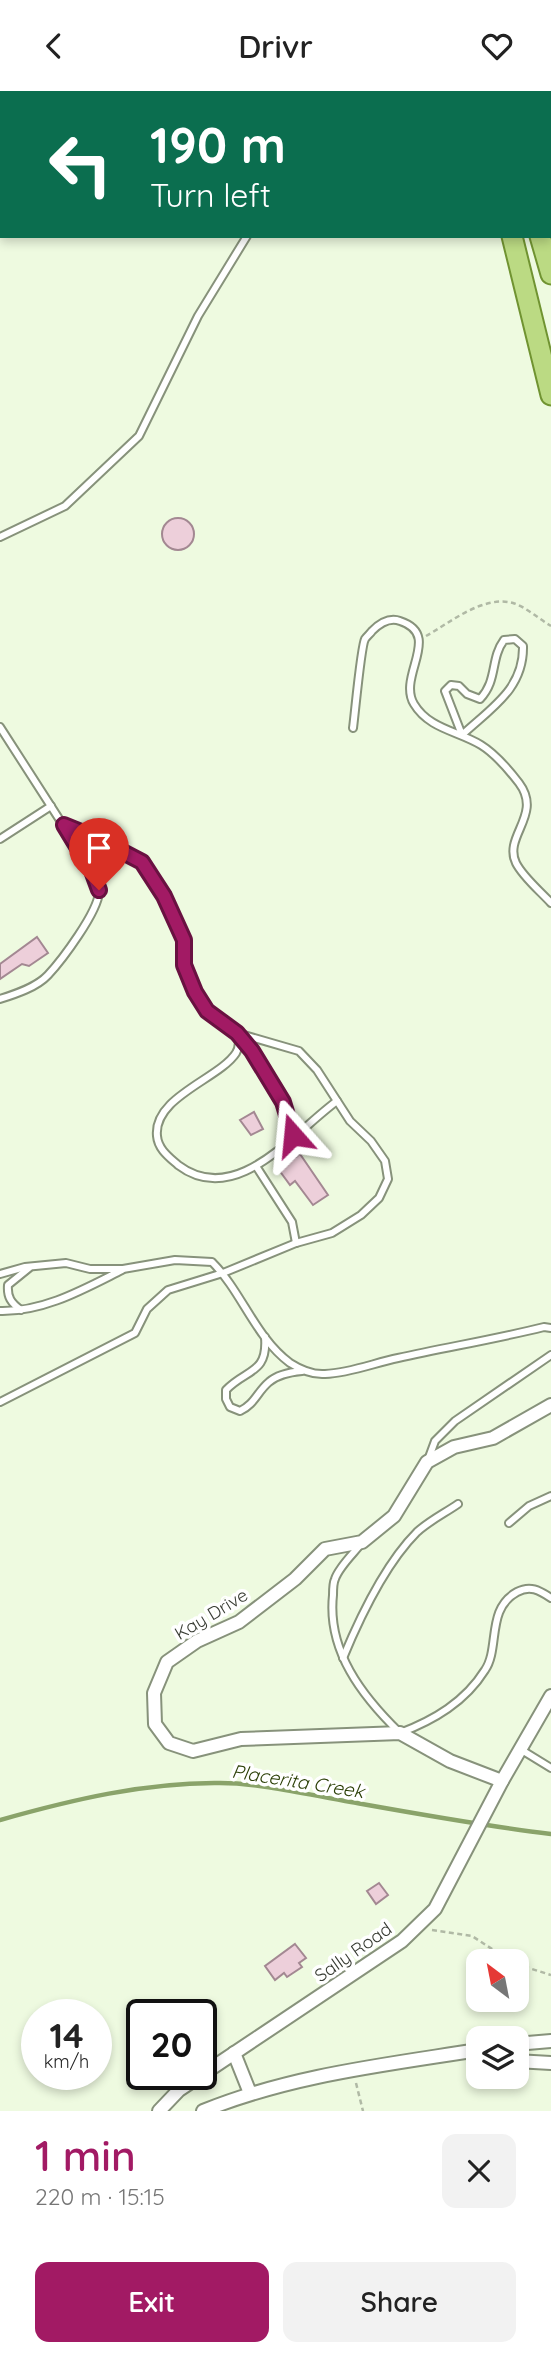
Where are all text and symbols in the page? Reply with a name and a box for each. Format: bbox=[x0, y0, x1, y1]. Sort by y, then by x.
text: Drivr bbox=[238, 26, 313, 66]
icon: back bbox=[35, 27, 73, 65]
icon: heart bbox=[478, 27, 516, 65]
text: 190 m bbox=[150, 114, 286, 175]
icon: left bbox=[35, 119, 126, 210]
text: Turn left bbox=[150, 175, 271, 215]
pin bbox=[69, 818, 129, 890]
icon: arrive bbox=[80, 829, 118, 867]
position arrow bbox=[256, 1098, 330, 1172]
street label: Kay Drive bbox=[170, 1583, 252, 1645]
water label: Placerita Creek bbox=[230, 1759, 367, 1804]
street label: Sally Road bbox=[310, 1917, 396, 1987]
north arrow bbox=[466, 1949, 528, 2013]
map controls bbox=[466, 1949, 529, 2089]
speed limit sign: 20 bbox=[126, 1999, 217, 2090]
text: 14 bbox=[49, 2013, 84, 2057]
button: layers bbox=[466, 2026, 529, 2089]
text: km/h bbox=[44, 2050, 89, 2073]
text: 1 min bbox=[35, 2129, 136, 2182]
button: close bbox=[442, 2134, 516, 2208]
text: 220 m · 15:15 bbox=[35, 2182, 165, 2211]
button: Exit bbox=[35, 2262, 269, 2342]
button: Share bbox=[283, 2262, 516, 2342]

